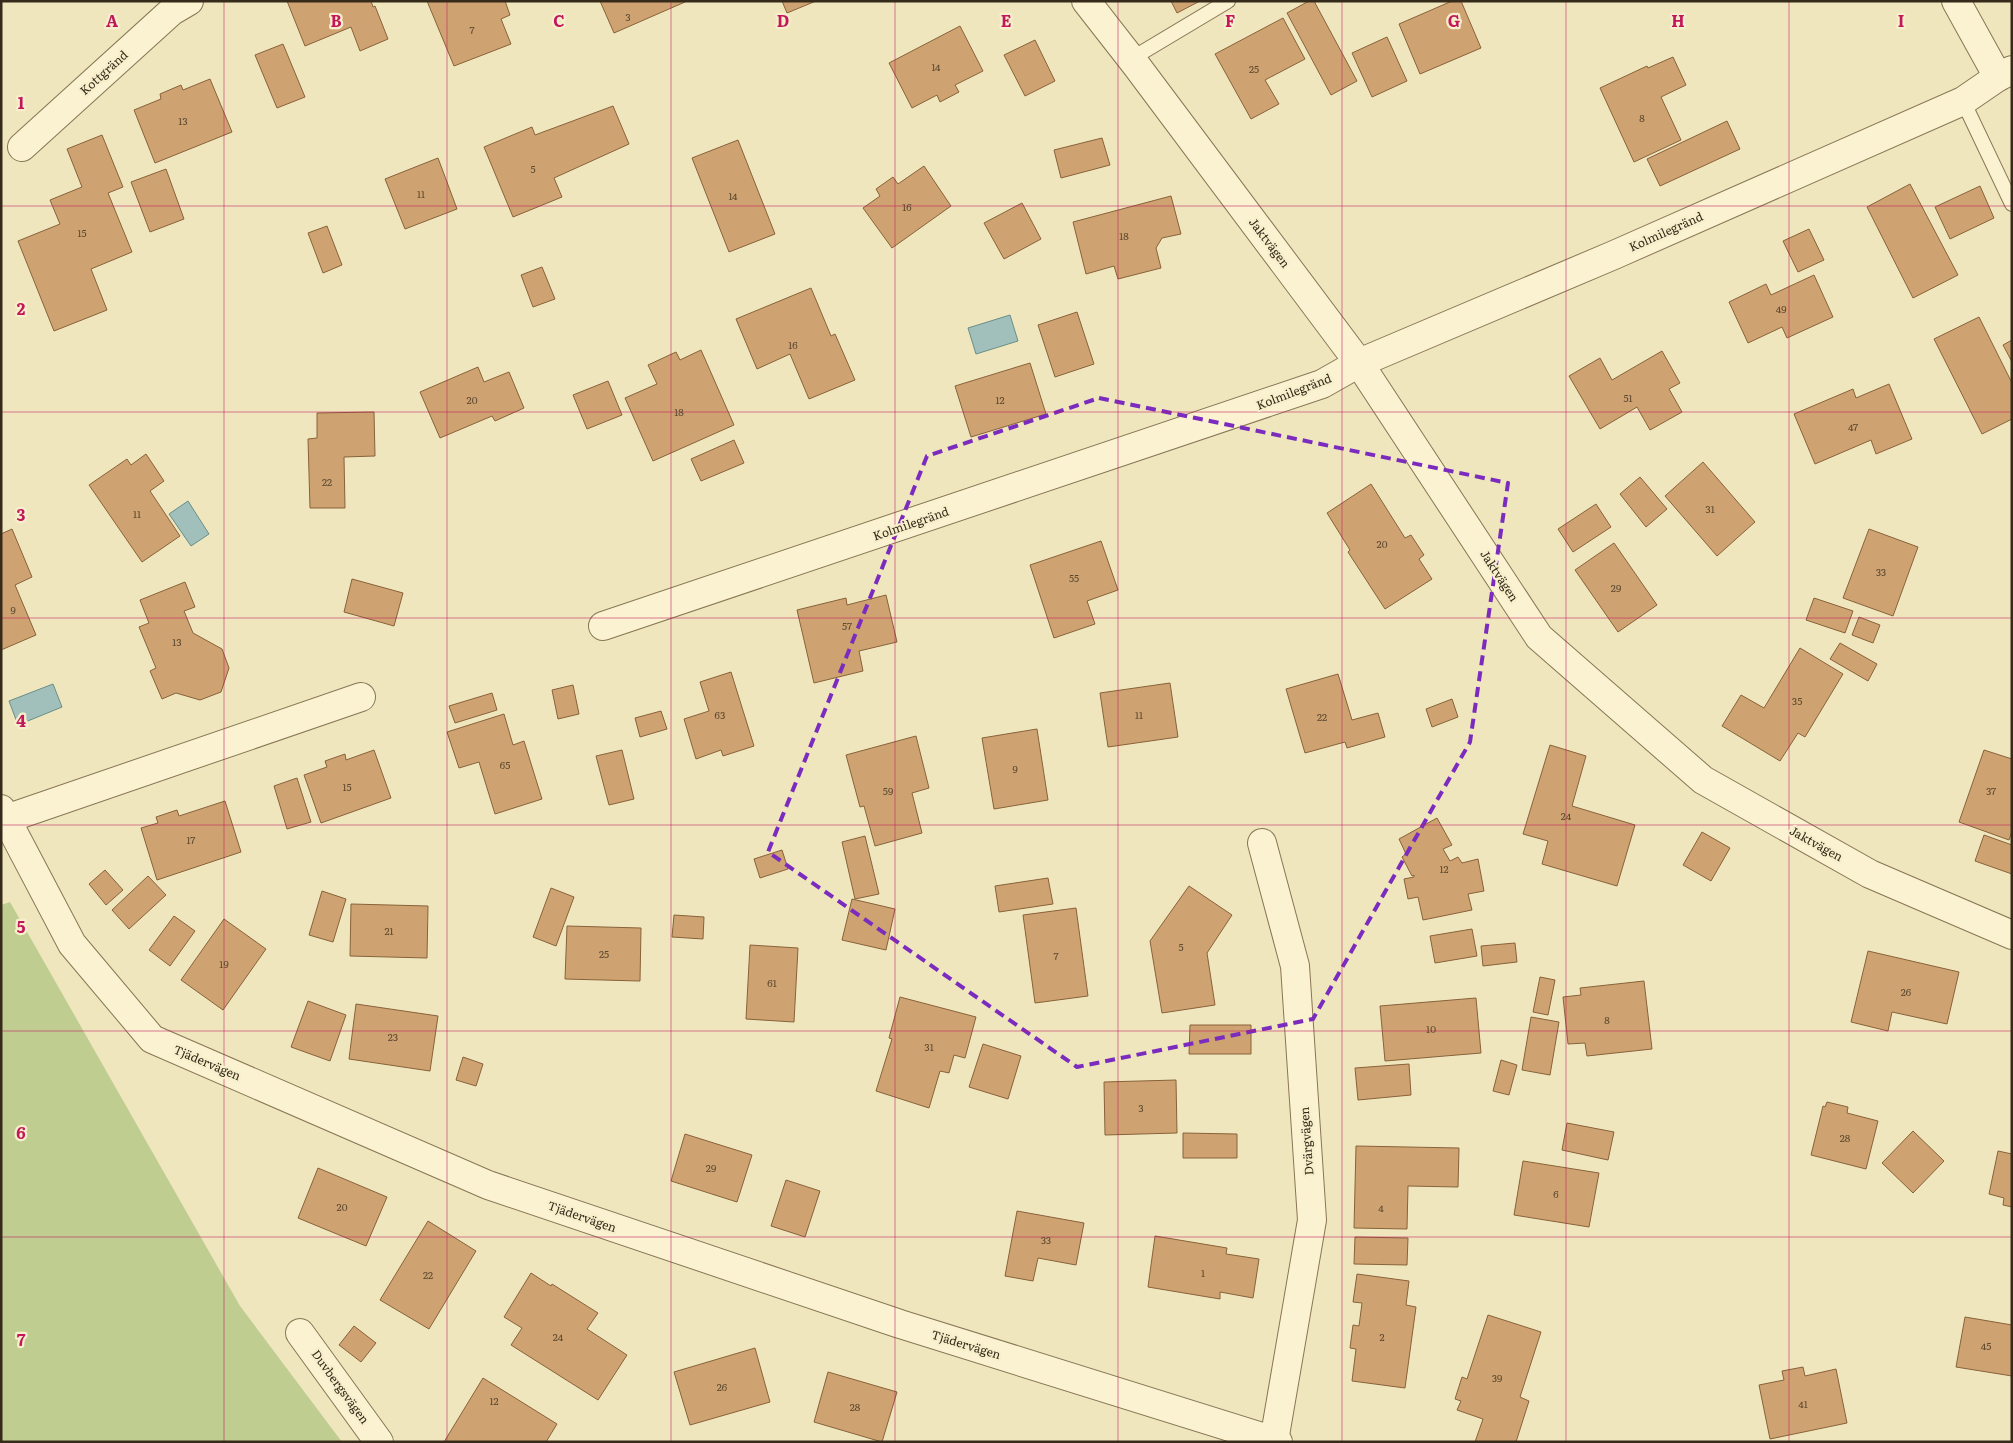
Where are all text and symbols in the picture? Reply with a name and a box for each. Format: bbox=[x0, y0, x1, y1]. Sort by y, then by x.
text: A bbox=[106, 8, 118, 32]
text: B bbox=[330, 8, 342, 32]
text: C bbox=[553, 8, 565, 32]
text: D bbox=[777, 8, 789, 32]
text: E bbox=[1001, 8, 1012, 32]
text: F bbox=[1225, 8, 1235, 32]
text: G bbox=[1448, 8, 1460, 32]
text: H bbox=[1671, 8, 1685, 32]
text: I bbox=[1898, 8, 1904, 32]
house number: 3 bbox=[625, 9, 631, 24]
house number: 7 bbox=[469, 22, 475, 37]
street label: Kottgränd bbox=[75, 45, 132, 99]
house number: 14 bbox=[931, 59, 941, 74]
house number: 25 bbox=[1249, 61, 1259, 76]
text: 1 bbox=[18, 90, 25, 114]
house number: 8 bbox=[1639, 110, 1645, 125]
house number: 13 bbox=[178, 113, 188, 128]
house number: 5 bbox=[530, 161, 536, 176]
house number: 11 bbox=[417, 186, 425, 201]
house number: 14 bbox=[728, 188, 738, 203]
house number: 16 bbox=[902, 199, 912, 214]
street label: Kolmilegränd bbox=[1626, 206, 1706, 255]
street label: Jaktvägen bbox=[1245, 214, 1295, 271]
house number: 15 bbox=[77, 225, 87, 240]
house number: 18 bbox=[1119, 228, 1129, 243]
text: 2 bbox=[17, 296, 26, 320]
house number: 49 bbox=[1776, 301, 1786, 316]
house number: 16 bbox=[788, 337, 798, 352]
street label: Kolmilegränd bbox=[1253, 368, 1335, 414]
house number: 51 bbox=[1623, 390, 1633, 405]
house number: 20 bbox=[467, 392, 478, 407]
house number: 12 bbox=[995, 392, 1005, 407]
house number: 18 bbox=[674, 404, 684, 419]
house number: 47 bbox=[1848, 419, 1858, 434]
house number: 22 bbox=[322, 474, 332, 489]
street label: Kolmilegränd bbox=[870, 501, 952, 544]
house number: 31 bbox=[1705, 501, 1715, 516]
text: 3 bbox=[17, 502, 26, 526]
house number: 11 bbox=[133, 506, 141, 521]
house number: 20 bbox=[1377, 536, 1388, 551]
street label: Jaktvägen bbox=[1476, 546, 1523, 605]
house number: 33 bbox=[1876, 564, 1886, 579]
house number: 55 bbox=[1069, 570, 1079, 585]
house number: 29 bbox=[1611, 580, 1621, 595]
house number: 9 bbox=[10, 602, 16, 617]
house number: 57 bbox=[842, 618, 852, 633]
house number: 13 bbox=[172, 634, 182, 649]
house number: 35 bbox=[1792, 693, 1802, 708]
house number: 63 bbox=[715, 707, 725, 722]
house number: 11 bbox=[1135, 707, 1143, 722]
text: 4 bbox=[16, 708, 26, 732]
house number: 22 bbox=[1317, 709, 1327, 724]
house number: 65 bbox=[500, 757, 510, 772]
house number: 9 bbox=[1012, 761, 1018, 776]
house number: 15 bbox=[342, 779, 352, 794]
house number: 59 bbox=[883, 783, 893, 798]
house number: 37 bbox=[1986, 783, 1996, 798]
house number: 24 bbox=[1561, 808, 1572, 823]
street label: Jaktvägen bbox=[1786, 821, 1847, 865]
house number: 17 bbox=[187, 832, 195, 847]
house number: 12 bbox=[1439, 861, 1449, 876]
text: 5 bbox=[17, 914, 26, 938]
house number: 21 bbox=[384, 923, 394, 938]
house number: 5 bbox=[1178, 939, 1184, 954]
house number: 25 bbox=[599, 946, 609, 961]
house number: 7 bbox=[1053, 948, 1059, 963]
house number: 19 bbox=[219, 956, 229, 971]
house number: 61 bbox=[767, 975, 777, 990]
house number: 26 bbox=[1901, 984, 1912, 999]
house number: 8 bbox=[1604, 1012, 1610, 1027]
house number: 10 bbox=[1426, 1021, 1436, 1036]
house number: 23 bbox=[388, 1029, 398, 1044]
house number: 31 bbox=[924, 1039, 934, 1054]
street label: Tjädervägen bbox=[171, 1040, 244, 1084]
house number: 3 bbox=[1138, 1100, 1144, 1115]
street label: Dvärgvägen bbox=[1295, 1106, 1317, 1176]
text: 6 bbox=[16, 1120, 26, 1144]
house number: 28 bbox=[1840, 1130, 1851, 1145]
house number: 29 bbox=[706, 1160, 716, 1175]
house number: 6 bbox=[1553, 1186, 1559, 1201]
street label: Tjädervägen bbox=[545, 1196, 619, 1236]
house number: 20 bbox=[337, 1199, 348, 1214]
house number: 4 bbox=[1378, 1200, 1384, 1215]
house number: 33 bbox=[1041, 1232, 1051, 1247]
house number: 1 bbox=[1201, 1265, 1205, 1280]
house number: 22 bbox=[423, 1267, 433, 1282]
street label: Tjädervägen bbox=[929, 1325, 1003, 1363]
text: 7 bbox=[17, 1327, 26, 1351]
house number: 24 bbox=[553, 1329, 564, 1344]
house number: 2 bbox=[1379, 1329, 1385, 1344]
house number: 45 bbox=[1981, 1338, 1991, 1353]
street label: Duvbergsvägen bbox=[308, 1346, 374, 1427]
house number: 39 bbox=[1492, 1370, 1502, 1385]
house number: 26 bbox=[717, 1379, 728, 1394]
house number: 12 bbox=[489, 1393, 499, 1408]
house number: 41 bbox=[1798, 1396, 1808, 1411]
house number: 28 bbox=[850, 1399, 861, 1414]

